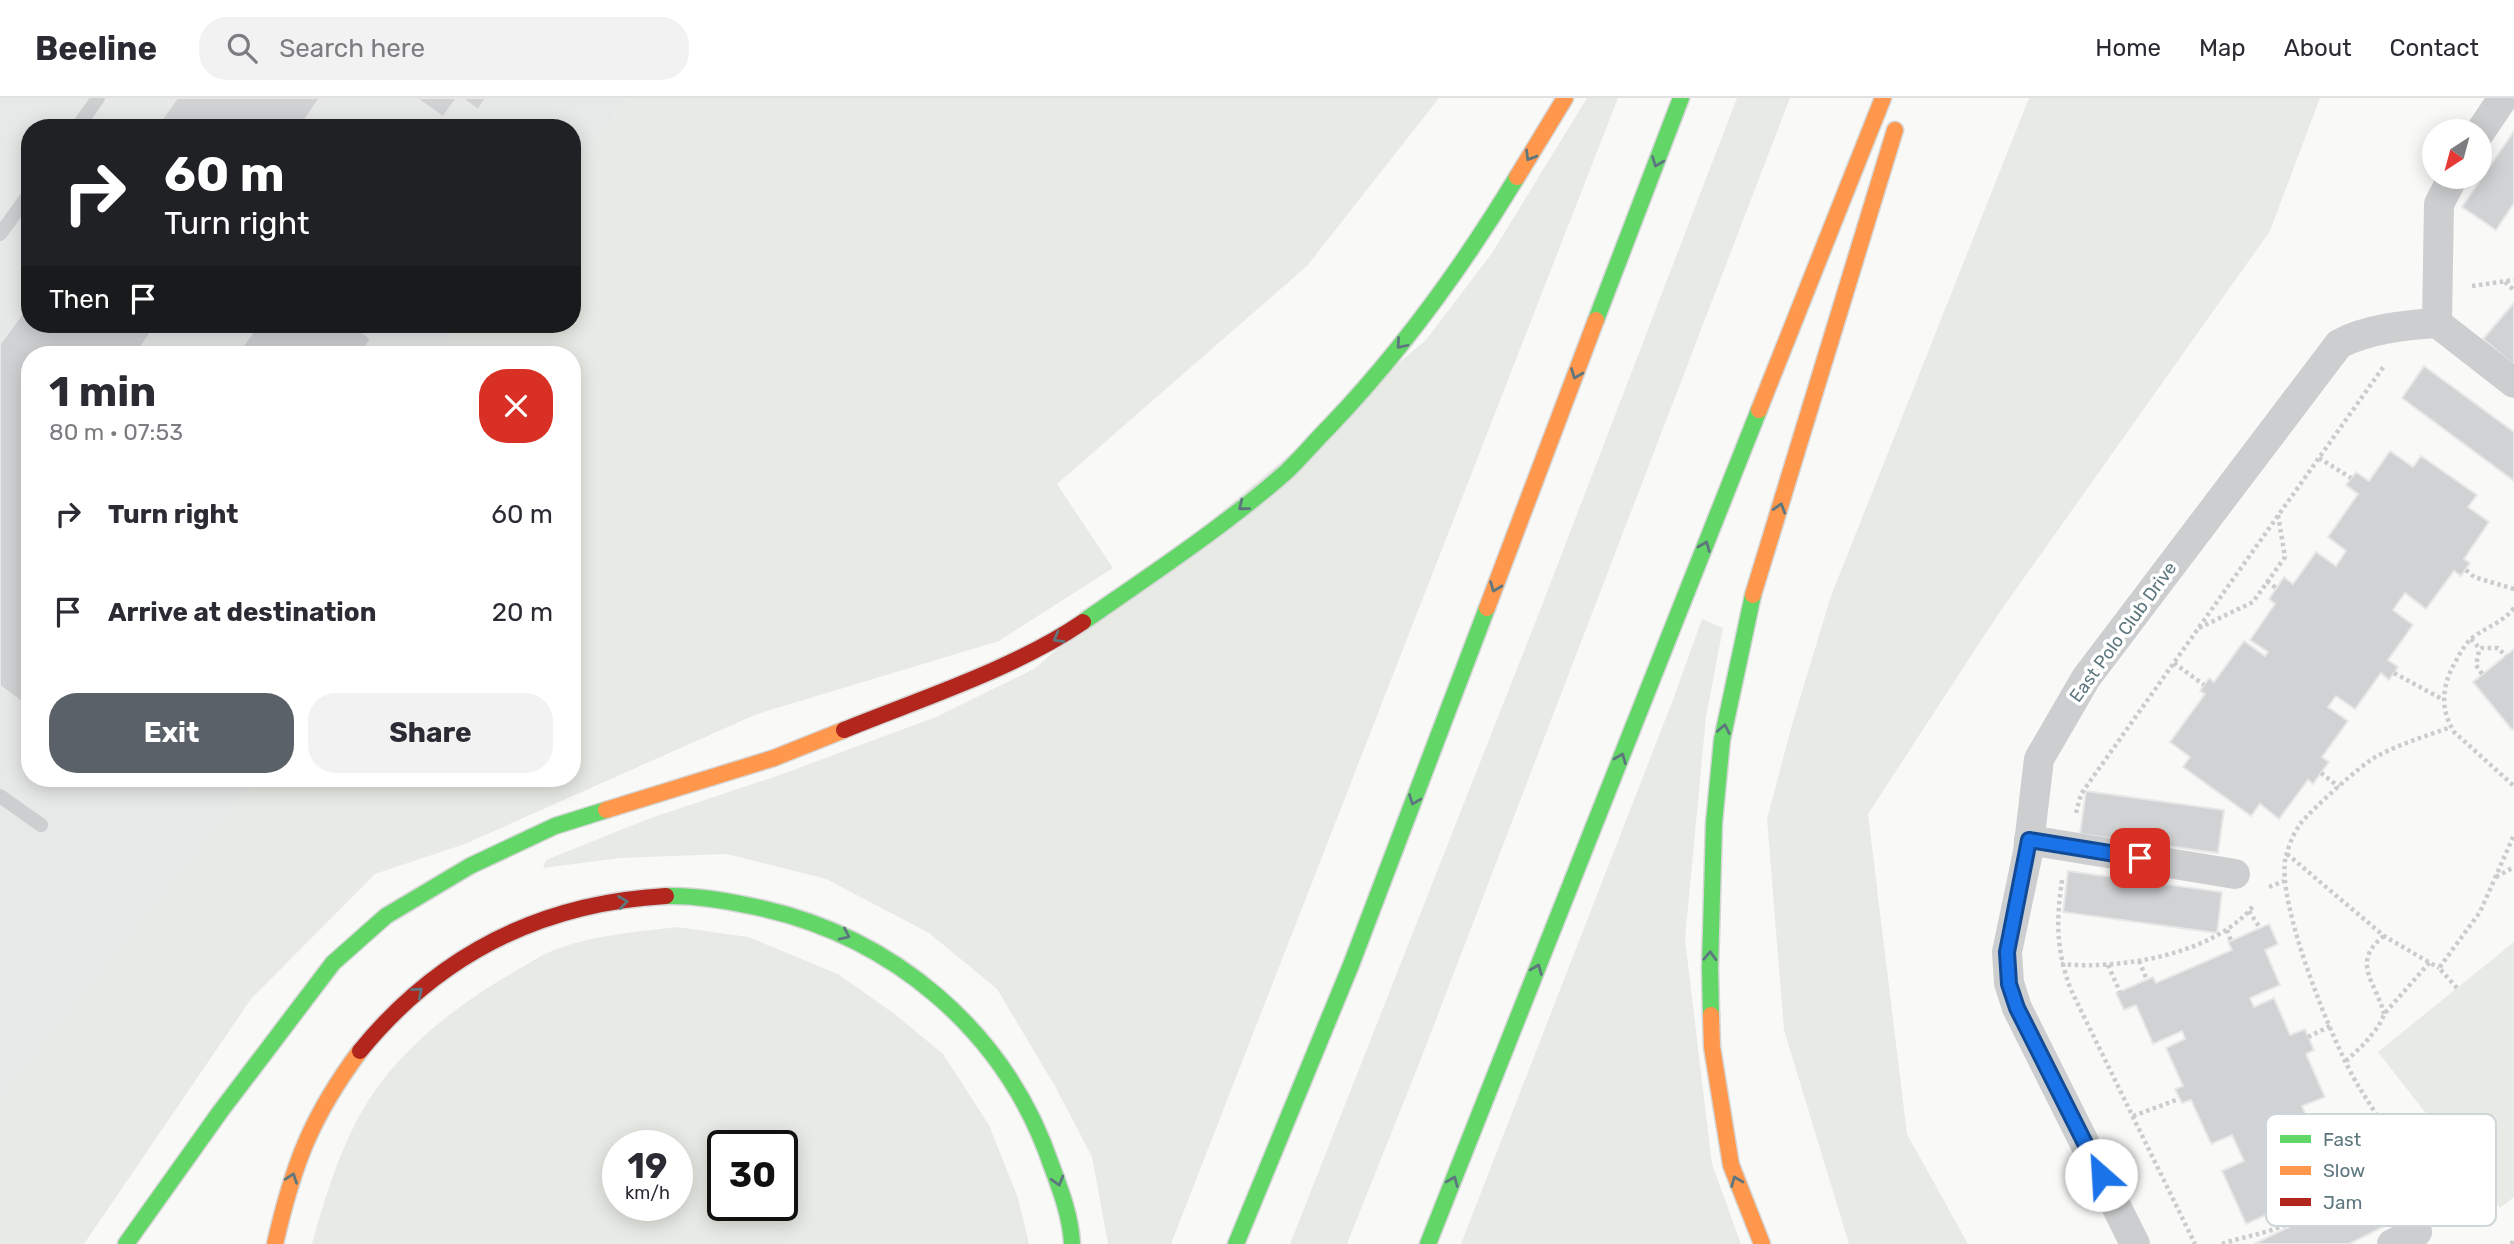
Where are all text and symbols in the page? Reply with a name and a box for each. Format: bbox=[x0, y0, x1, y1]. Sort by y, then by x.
search box bbox=[199, 17, 689, 80]
text: Beeline bbox=[35, 29, 157, 68]
icon: search bbox=[223, 29, 261, 67]
text: Search here bbox=[279, 33, 425, 64]
text: Home bbox=[2095, 34, 2161, 62]
text: Map bbox=[2199, 34, 2246, 62]
text: About bbox=[2284, 34, 2352, 62]
text: Contact bbox=[2390, 34, 2479, 62]
north arrow bbox=[2422, 119, 2492, 189]
map controls bbox=[2422, 119, 2492, 189]
text: 60 m bbox=[164, 145, 285, 203]
icon: right bbox=[49, 147, 140, 238]
one-way arrow bbox=[1525, 149, 1538, 162]
one-way arrow bbox=[1652, 155, 1666, 167]
text: Turn right bbox=[164, 204, 309, 242]
icon: arrive bbox=[124, 280, 162, 318]
text: Then bbox=[49, 284, 110, 315]
one-way arrow bbox=[1397, 336, 1410, 348]
text: 1 min bbox=[49, 367, 156, 417]
one-way arrow bbox=[1571, 368, 1585, 380]
button: close bbox=[479, 369, 553, 443]
text: 80 m · 07:53 bbox=[49, 418, 183, 446]
icon: right bbox=[49, 495, 87, 533]
one-way arrow bbox=[1239, 498, 1251, 511]
text: Turn right bbox=[108, 499, 238, 530]
text: 60 m bbox=[491, 499, 553, 530]
one-way arrow bbox=[1771, 503, 1786, 515]
one-way arrow bbox=[1697, 541, 1711, 554]
street label: East Polo Club Drive bbox=[2065, 558, 2181, 706]
one-way arrow bbox=[1490, 580, 1504, 592]
icon: arrive bbox=[49, 593, 87, 631]
text: Arrive at destination bbox=[108, 597, 376, 628]
text: 20 m bbox=[492, 597, 553, 628]
one-way arrow bbox=[1052, 630, 1065, 643]
button: Exit bbox=[49, 693, 294, 773]
button: Share bbox=[308, 693, 553, 773]
one-way arrow bbox=[1716, 723, 1731, 735]
one-way arrow bbox=[1612, 752, 1626, 764]
one-way arrow bbox=[1409, 793, 1423, 805]
pin bbox=[2110, 828, 2170, 888]
icon: arrive bbox=[2121, 839, 2159, 877]
one-way arrow bbox=[617, 894, 629, 909]
one-way arrow bbox=[837, 926, 850, 940]
one-way arrow bbox=[1702, 950, 1718, 960]
one-way arrow bbox=[1528, 964, 1542, 976]
one-way arrow bbox=[410, 988, 423, 1000]
legend bbox=[2266, 1114, 2496, 1226]
text: Fast bbox=[2323, 1128, 2362, 1151]
speed limit sign: 30 bbox=[707, 1130, 798, 1221]
position arrow bbox=[2064, 1138, 2138, 1212]
text: 19 bbox=[628, 1145, 667, 1187]
text: Slow bbox=[2323, 1159, 2365, 1182]
one-way arrow bbox=[284, 1172, 298, 1184]
one-way arrow bbox=[1049, 1175, 1064, 1187]
one-way arrow bbox=[1444, 1175, 1458, 1187]
one-way arrow bbox=[1731, 1175, 1745, 1187]
text: km/h bbox=[625, 1182, 670, 1204]
text: Jam bbox=[2323, 1191, 2362, 1214]

